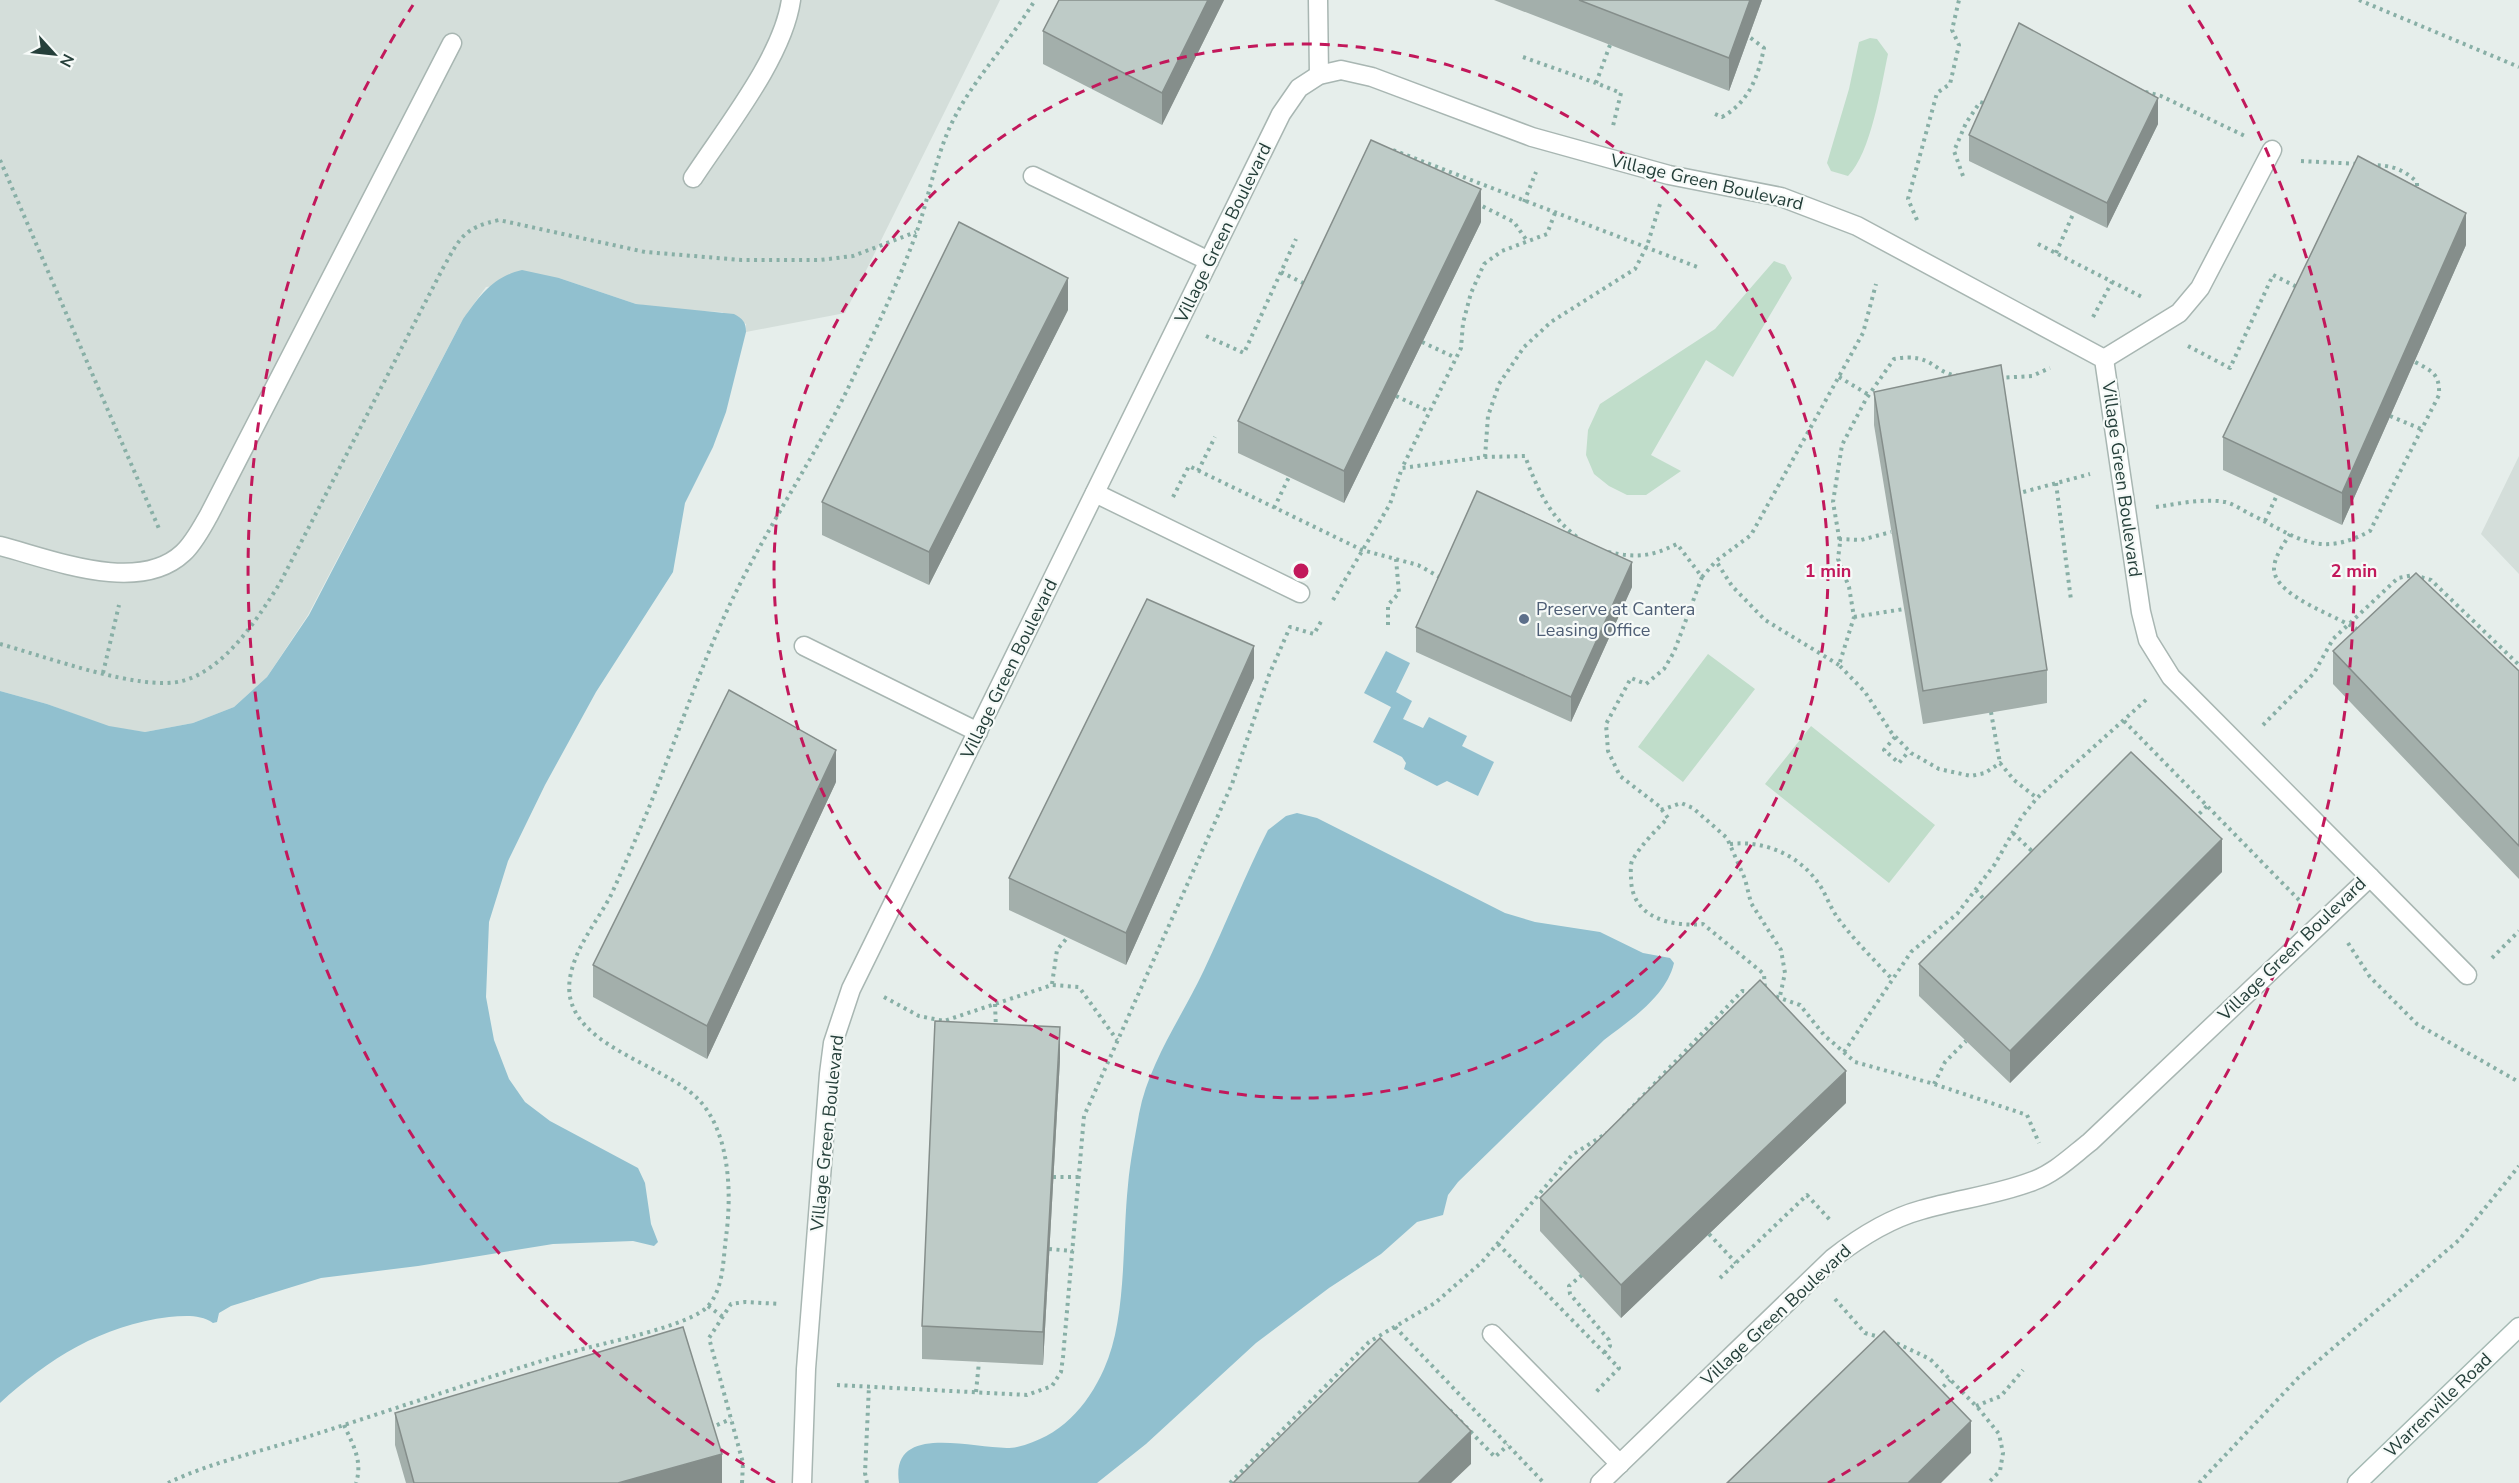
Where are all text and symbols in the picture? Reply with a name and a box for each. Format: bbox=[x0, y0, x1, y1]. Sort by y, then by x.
north arrow bbox=[24, 24, 84, 84]
text: N bbox=[54, 50, 79, 71]
street label: Village Green Boulevard bbox=[1169, 139, 1277, 328]
street label: Village Green Boulevard bbox=[1607, 148, 1806, 216]
street label: Village Green Boulevard bbox=[2096, 379, 2148, 578]
text: 1 min bbox=[1805, 559, 1851, 583]
text: 2 min bbox=[2331, 559, 2377, 583]
centre of rings bbox=[1291, 561, 1311, 581]
street label: Village Green Boulevard bbox=[955, 575, 1063, 764]
place label: Preserve at Cantera Leasing Office bbox=[1536, 597, 1695, 642]
marker: Preserve at Cantera Leasing Office bbox=[1517, 612, 1531, 626]
street label: Village Green Boulevard bbox=[2212, 872, 2371, 1027]
street label: Village Green Boulevard bbox=[805, 1034, 849, 1233]
street label: Village Green Boulevard bbox=[1695, 1239, 1856, 1392]
street label: Warrenville Road bbox=[2379, 1347, 2497, 1463]

